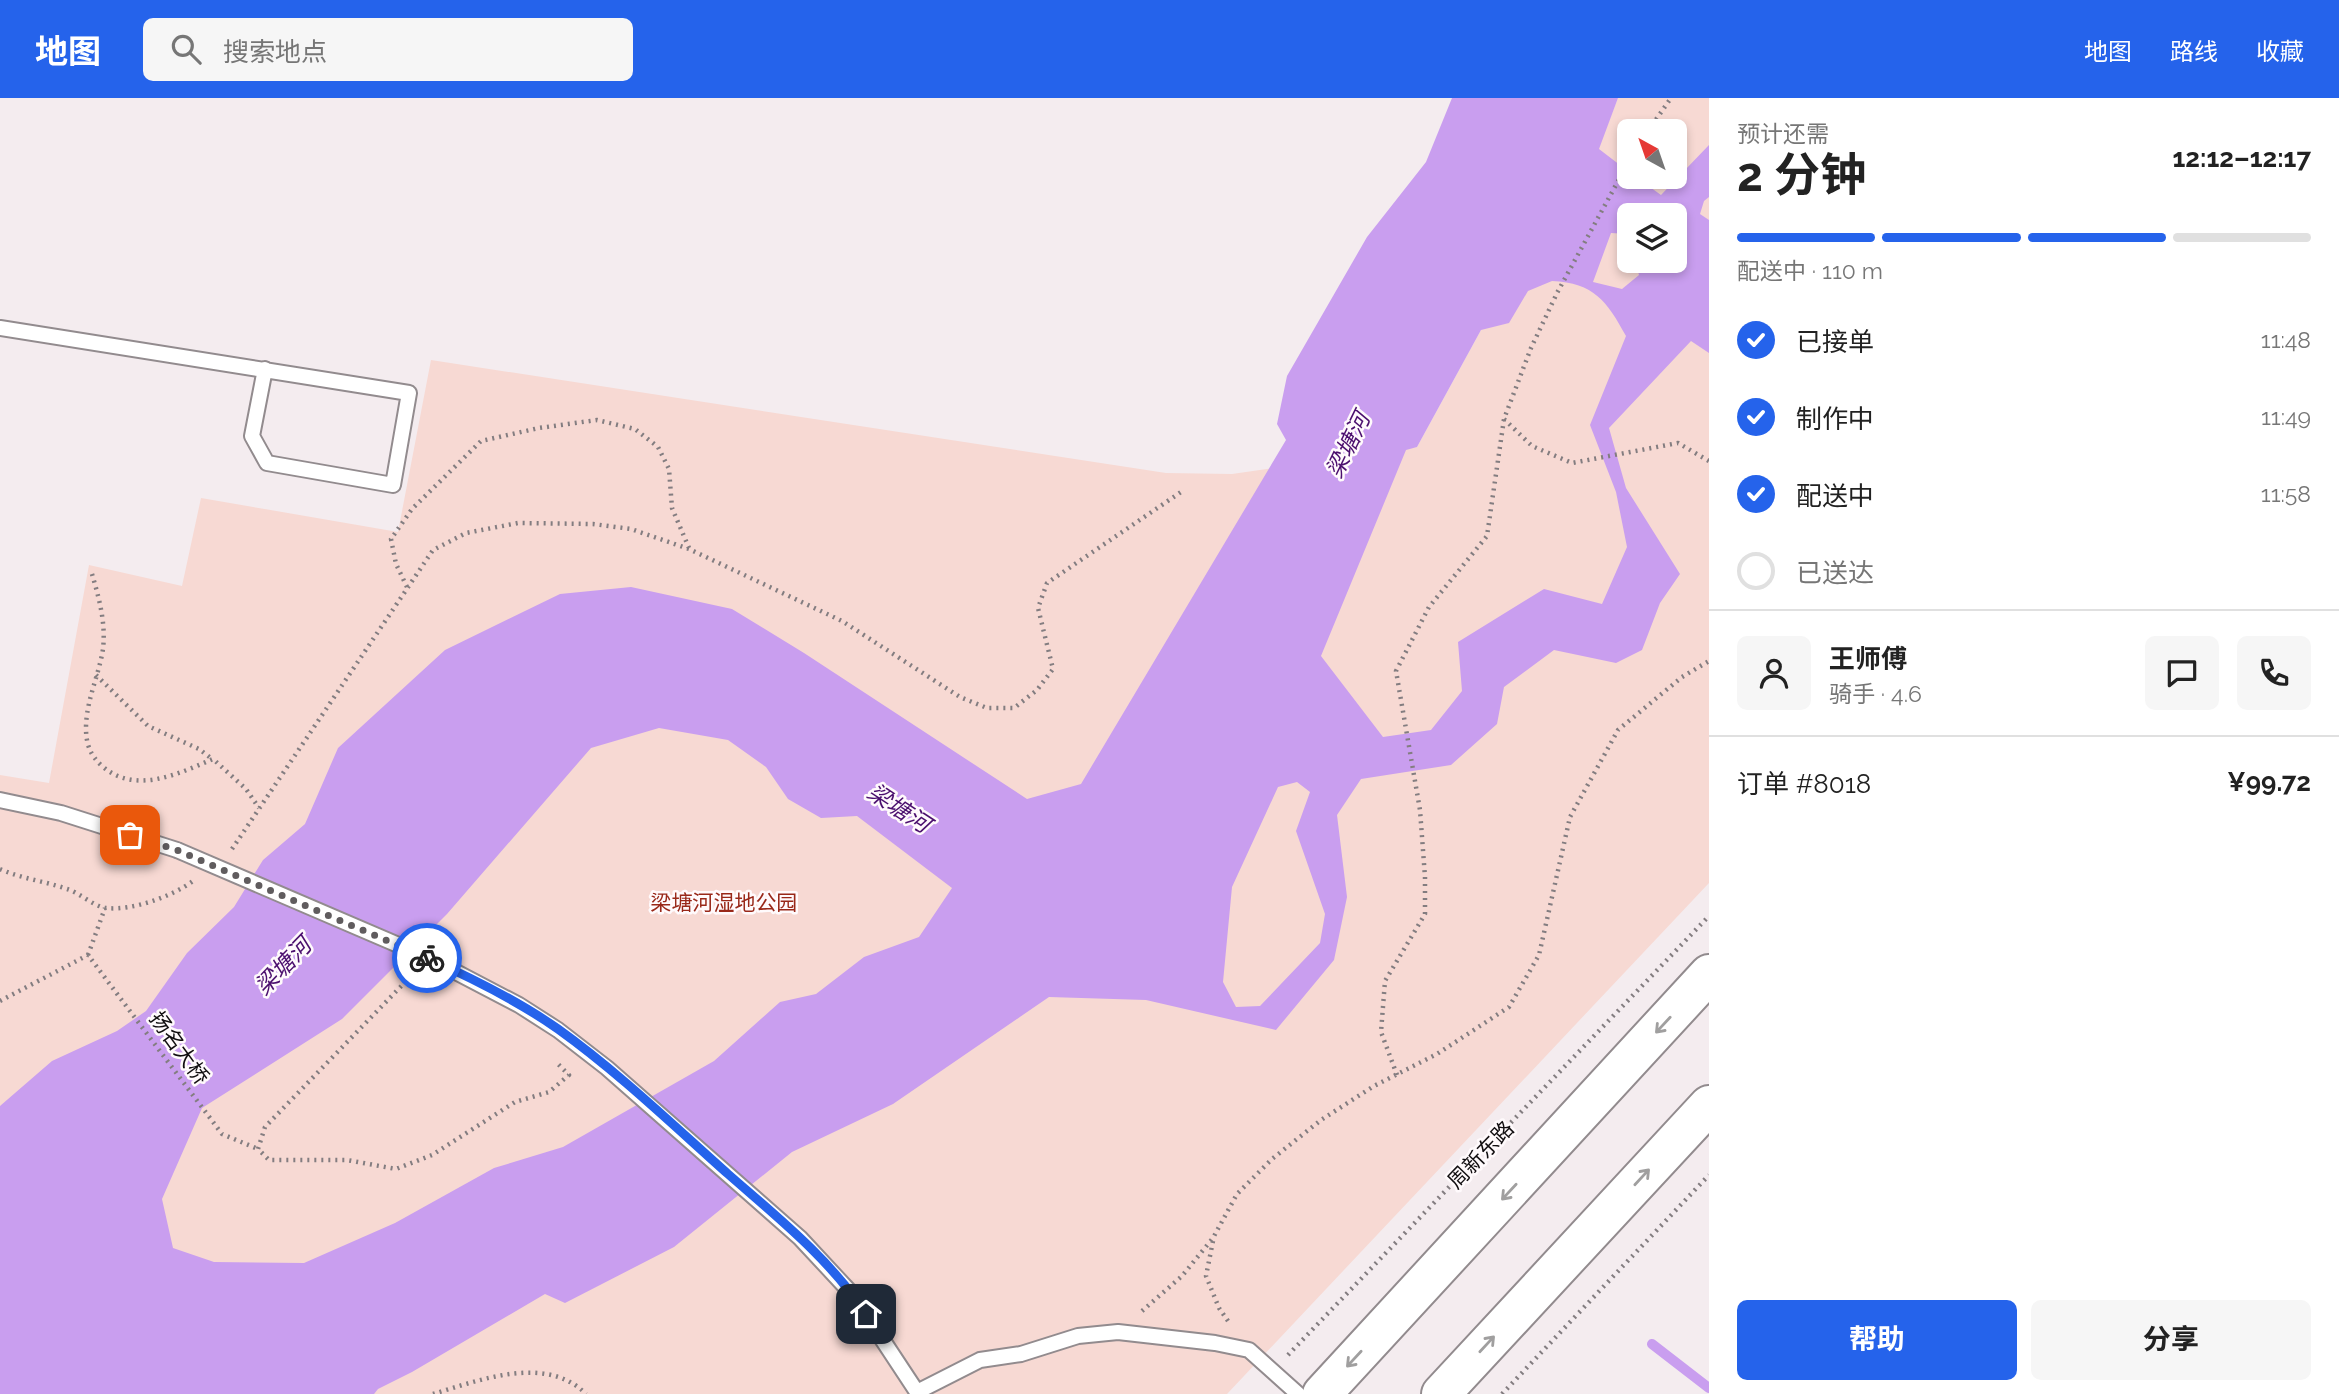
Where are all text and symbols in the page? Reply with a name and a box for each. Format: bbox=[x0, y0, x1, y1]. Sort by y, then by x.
search box bbox=[143, 18, 633, 81]
icon: search bbox=[167, 30, 205, 68]
text: 地图 bbox=[35, 32, 101, 71]
text: 搜索地点 bbox=[223, 37, 327, 67]
text: 地图 bbox=[2084, 37, 2132, 66]
text: 路线 bbox=[2170, 37, 2218, 66]
text: 收藏 bbox=[2256, 37, 2304, 66]
north arrow bbox=[1617, 119, 1687, 189]
map controls bbox=[1617, 119, 1687, 273]
text: 预计还需 bbox=[1737, 120, 1829, 147]
text: 12:12–12:17 bbox=[2173, 143, 2311, 173]
text: 2 分钟 bbox=[1737, 148, 1866, 202]
button: layers bbox=[1617, 203, 1687, 273]
text: 配送中 · 110 m bbox=[1737, 257, 1883, 284]
icon: check bbox=[1737, 321, 1775, 359]
text: 11:48 bbox=[2261, 326, 2311, 353]
text: 已接单 bbox=[1796, 327, 1874, 357]
icon: check bbox=[1737, 398, 1775, 436]
text: 11:49 bbox=[2261, 403, 2311, 430]
water label: 梁塘河 bbox=[1320, 404, 1377, 482]
text: 制作中 bbox=[1796, 404, 1874, 434]
icon: check bbox=[1737, 475, 1775, 513]
text: 11:58 bbox=[2261, 480, 2311, 507]
text: 配送中 bbox=[1796, 481, 1874, 511]
text: 已送达 bbox=[1796, 558, 1874, 588]
button: person bbox=[1737, 636, 1811, 710]
button: chat bbox=[2145, 636, 2219, 710]
button: phone bbox=[2237, 636, 2311, 710]
text: 王师傅 bbox=[1829, 644, 1907, 674]
text: 骑手 · 4.6 bbox=[1829, 680, 1922, 707]
text: ¥99.72 bbox=[2227, 767, 2311, 797]
text: 订单 #8018 bbox=[1737, 769, 1871, 799]
water label: 梁塘河 bbox=[863, 777, 939, 840]
pin bbox=[100, 805, 160, 865]
icon: bag bbox=[111, 816, 149, 854]
park label: 梁塘河湿地公园 bbox=[651, 890, 798, 915]
courier bbox=[392, 923, 462, 993]
water label: 梁塘河 bbox=[249, 929, 319, 1000]
icon: bike bbox=[408, 939, 446, 977]
street label: 扬名大桥 bbox=[145, 1006, 214, 1089]
one-way arrow bbox=[1654, 1016, 1671, 1033]
street label: 周新东路 bbox=[1442, 1116, 1519, 1194]
one-way arrow bbox=[1634, 1168, 1650, 1186]
one-way arrow bbox=[1500, 1183, 1517, 1200]
pin bbox=[836, 1284, 896, 1344]
icon: home bbox=[847, 1295, 885, 1333]
button: 帮助 bbox=[1737, 1300, 2017, 1380]
button: 分享 bbox=[2031, 1300, 2311, 1380]
one-way arrow bbox=[1479, 1336, 1496, 1353]
one-way arrow bbox=[1346, 1350, 1363, 1367]

